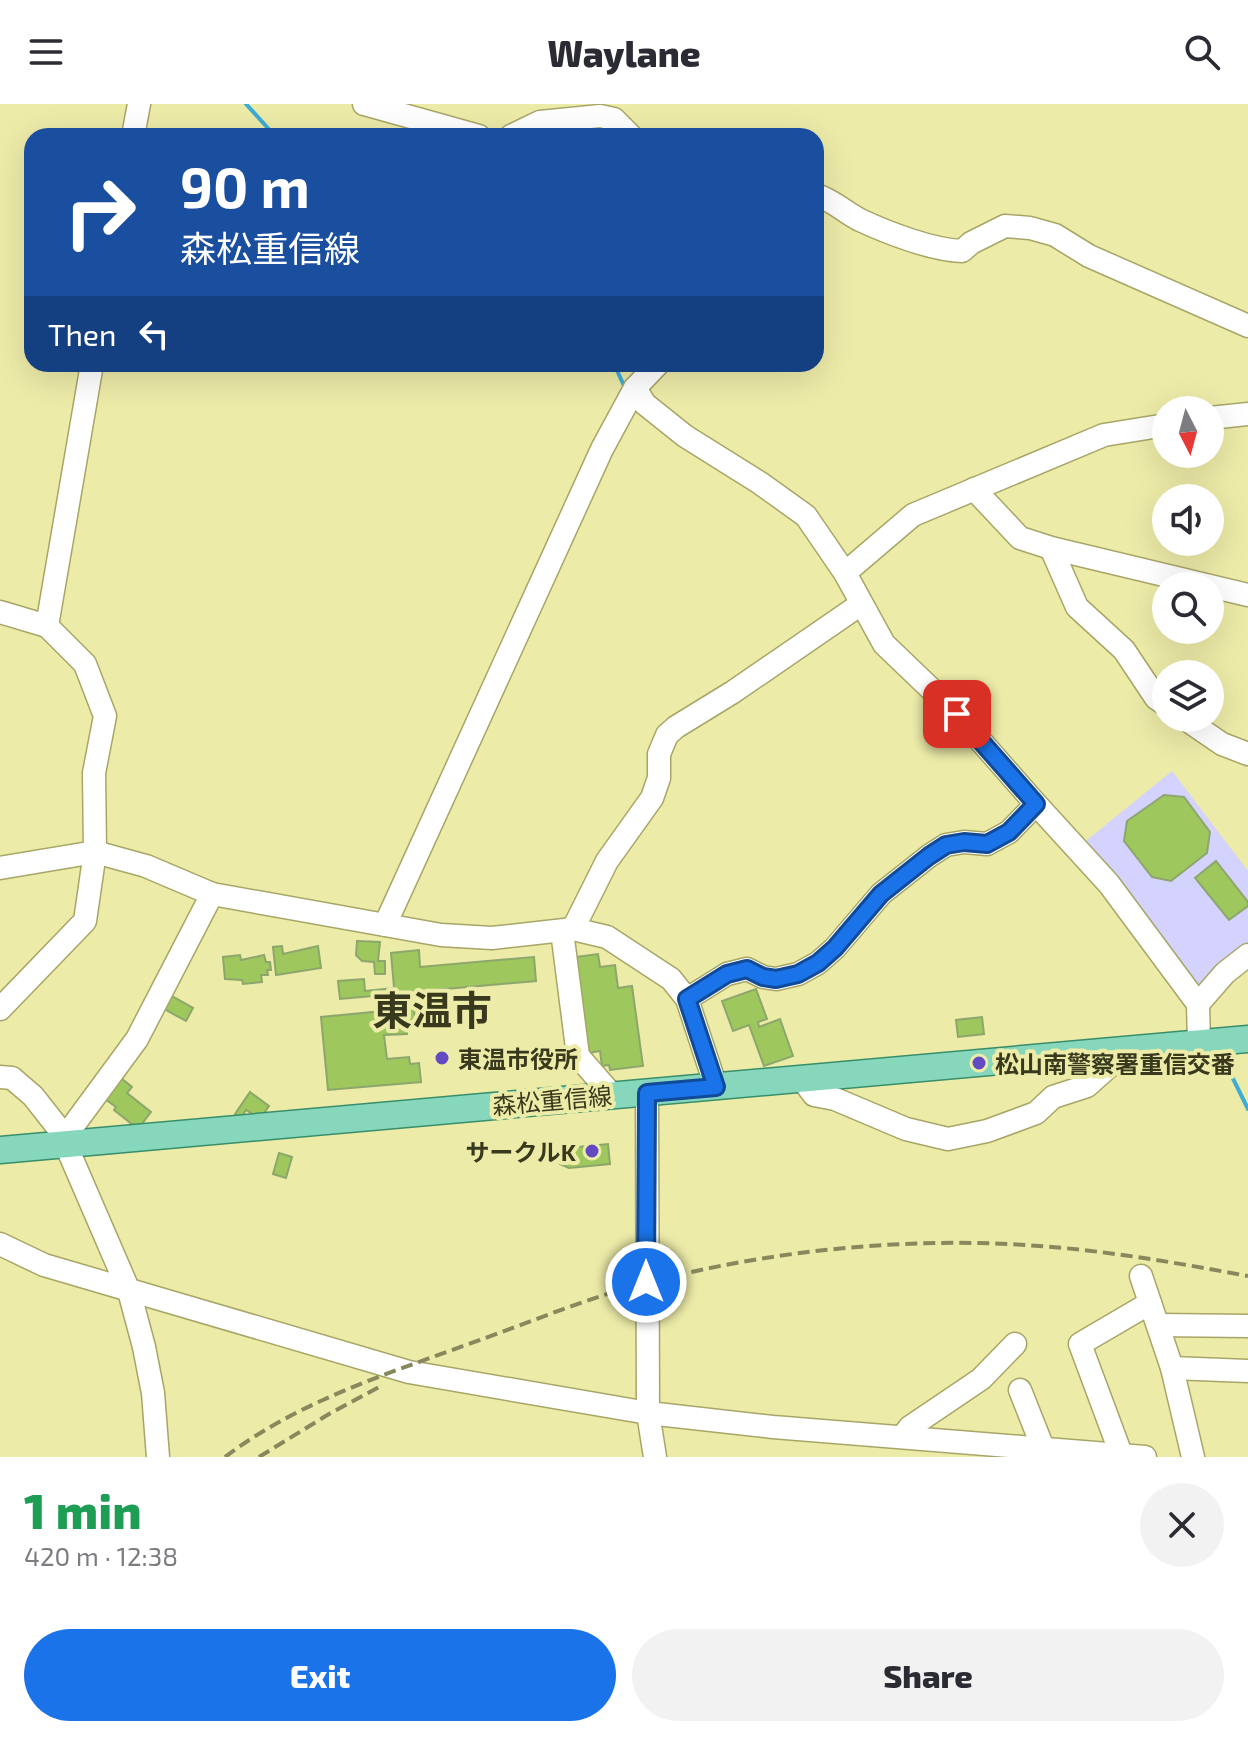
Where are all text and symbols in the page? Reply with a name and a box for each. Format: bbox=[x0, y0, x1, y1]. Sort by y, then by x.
icon: menu bbox=[24, 30, 68, 74]
icon: search bbox=[1180, 30, 1224, 74]
text: Waylane bbox=[547, 31, 701, 74]
text: 90 m bbox=[180, 152, 310, 219]
icon: right bbox=[48, 160, 152, 264]
text: 森松重信線 bbox=[180, 226, 360, 269]
icon: left bbox=[132, 312, 176, 356]
text: Then bbox=[48, 316, 116, 352]
north arrow bbox=[1152, 396, 1224, 468]
map controls bbox=[1152, 396, 1224, 732]
button: sound bbox=[1152, 484, 1224, 556]
button: search bbox=[1152, 572, 1224, 644]
button: layers bbox=[1152, 660, 1224, 732]
pin bbox=[923, 680, 991, 748]
icon: arrive bbox=[935, 692, 979, 736]
district label: 東温市 bbox=[372, 985, 492, 1033]
place label: 東温市役所 bbox=[458, 1044, 578, 1073]
marker: 東温市役所 bbox=[433, 1049, 451, 1067]
place label: 松山南警察署重信交番 bbox=[995, 1049, 1235, 1078]
marker: 松山南警察署重信交番 bbox=[970, 1054, 988, 1072]
street label: 森松重信線 bbox=[491, 1080, 613, 1120]
place label: サークルK bbox=[466, 1137, 577, 1166]
marker: サークルK bbox=[583, 1142, 601, 1160]
position arrow bbox=[604, 1240, 688, 1324]
text: 1 min bbox=[24, 1481, 142, 1539]
button: close bbox=[1140, 1483, 1224, 1567]
text: 420 m · 12:38 bbox=[24, 1540, 178, 1571]
button: Exit bbox=[24, 1629, 616, 1721]
button: Share bbox=[632, 1629, 1224, 1721]

